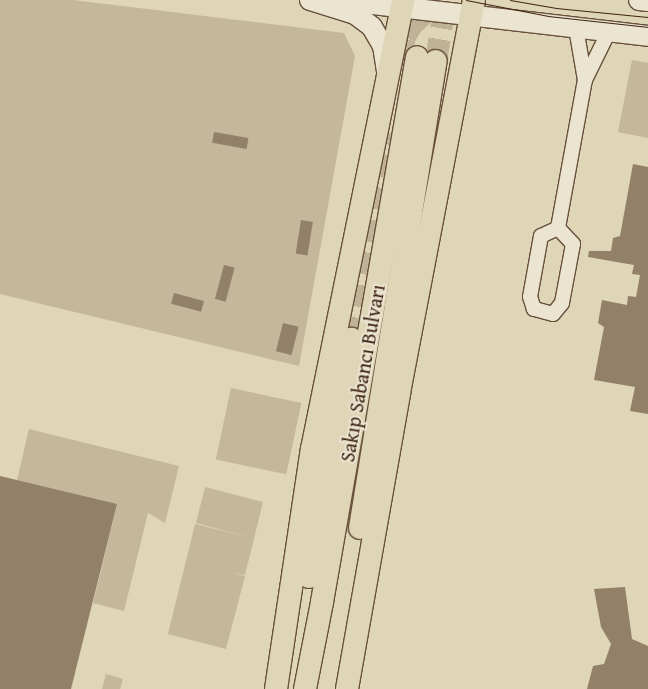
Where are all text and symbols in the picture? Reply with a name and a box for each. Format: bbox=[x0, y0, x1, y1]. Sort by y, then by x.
street label: Sakıp Sabancı Bulvarı bbox=[335, 282, 389, 464]

